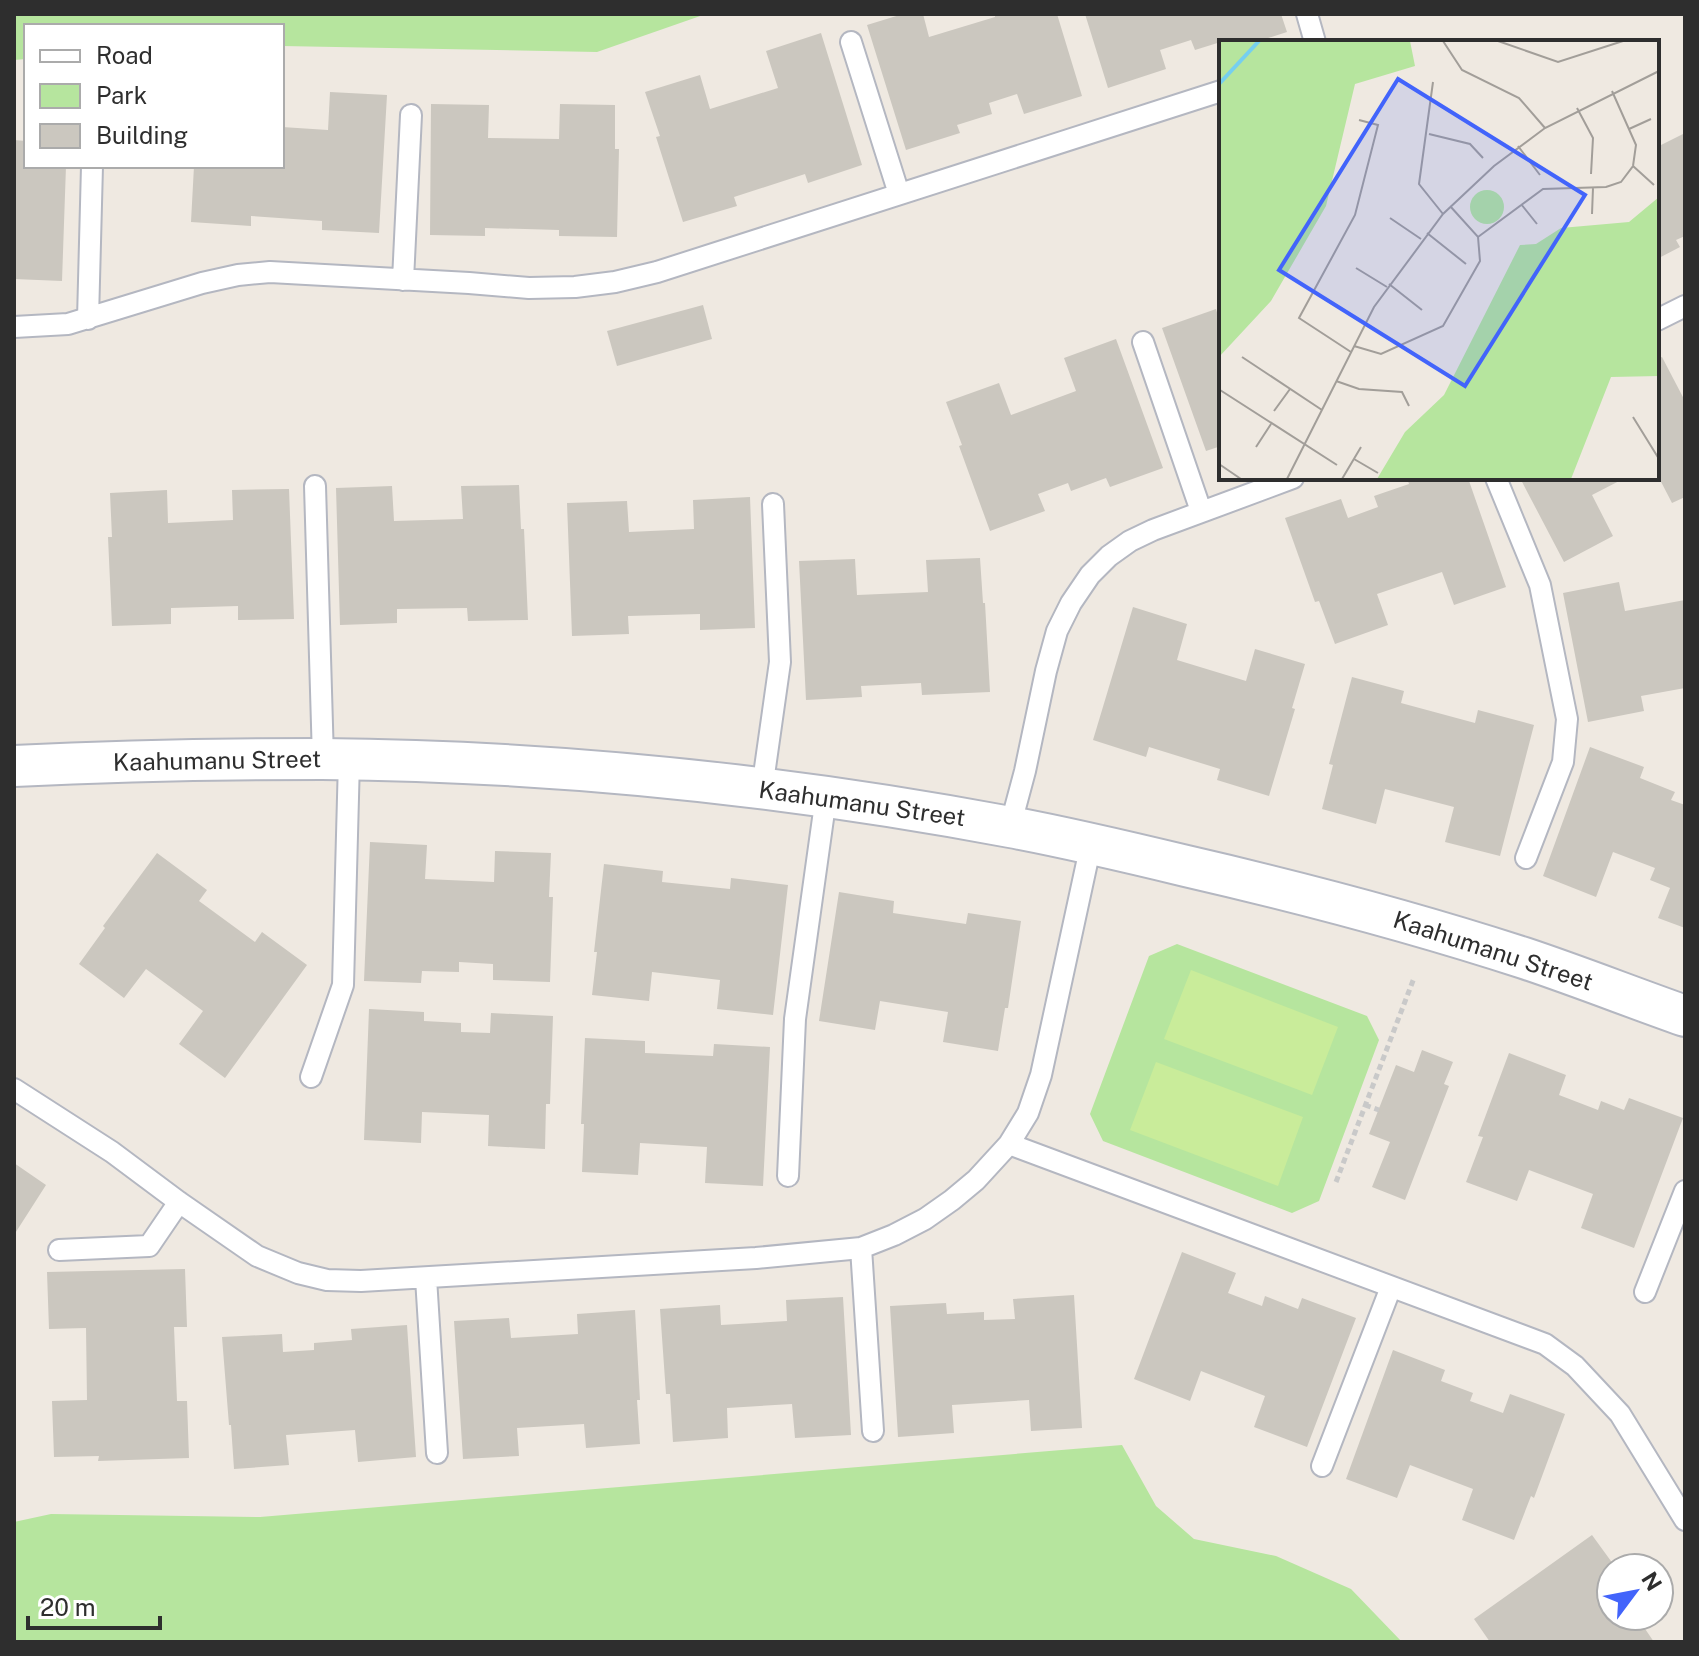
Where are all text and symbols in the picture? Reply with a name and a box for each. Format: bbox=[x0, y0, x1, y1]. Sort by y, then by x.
legend bbox=[24, 24, 284, 168]
inset map bbox=[1219, 40, 1659, 480]
text: Road bbox=[96, 41, 153, 69]
text: Park bbox=[96, 81, 147, 109]
text: Building bbox=[96, 121, 188, 149]
street label: Kaahumanu Street bbox=[113, 744, 321, 776]
street label: Kaahumanu Street bbox=[757, 775, 967, 831]
street label: Kaahumanu Street bbox=[1390, 905, 1597, 996]
north arrow bbox=[1595, 1552, 1675, 1632]
text: N bbox=[1636, 1567, 1668, 1596]
scale bar bbox=[28, 1580, 160, 1630]
text: 20 m bbox=[40, 1593, 96, 1621]

